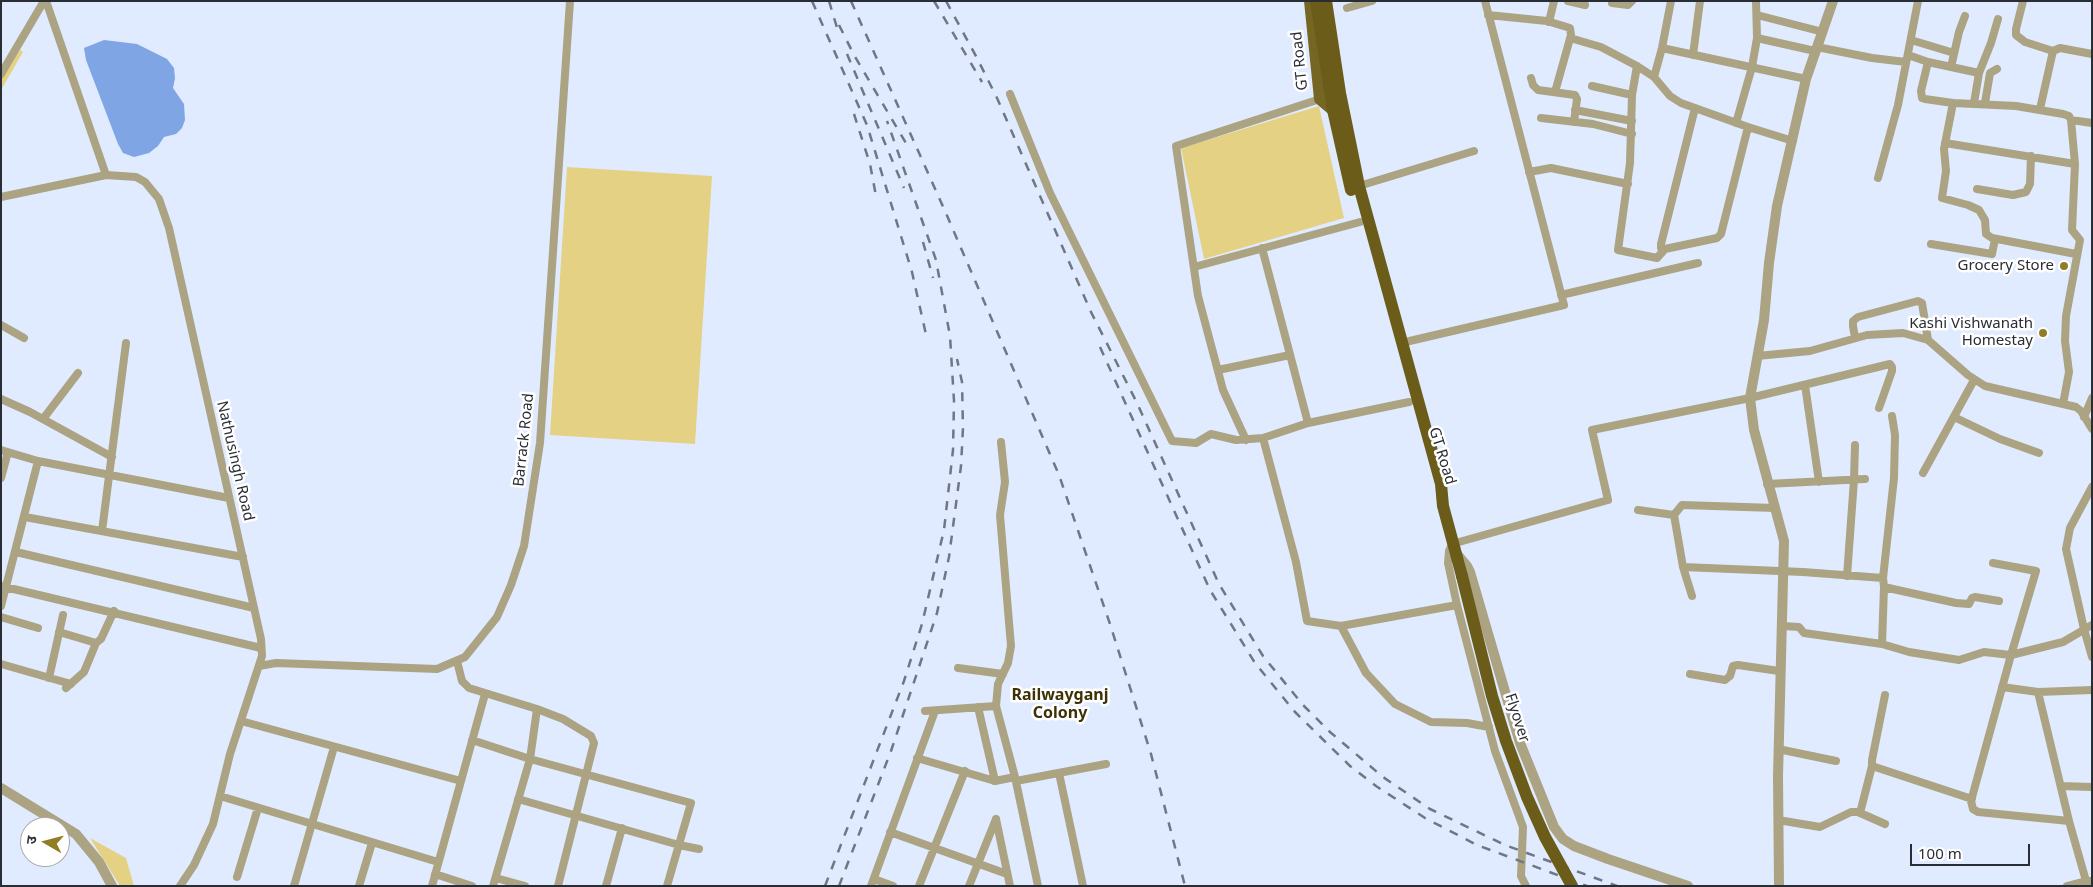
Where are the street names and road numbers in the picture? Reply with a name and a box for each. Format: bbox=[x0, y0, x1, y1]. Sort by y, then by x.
street label: GT Road bbox=[1288, 31, 1312, 91]
street label: Barrack Road bbox=[510, 392, 538, 488]
street label: Nathusingh Road bbox=[212, 399, 258, 523]
street label: GT Road bbox=[1425, 425, 1459, 487]
street label: Flyover bbox=[1501, 691, 1533, 745]

